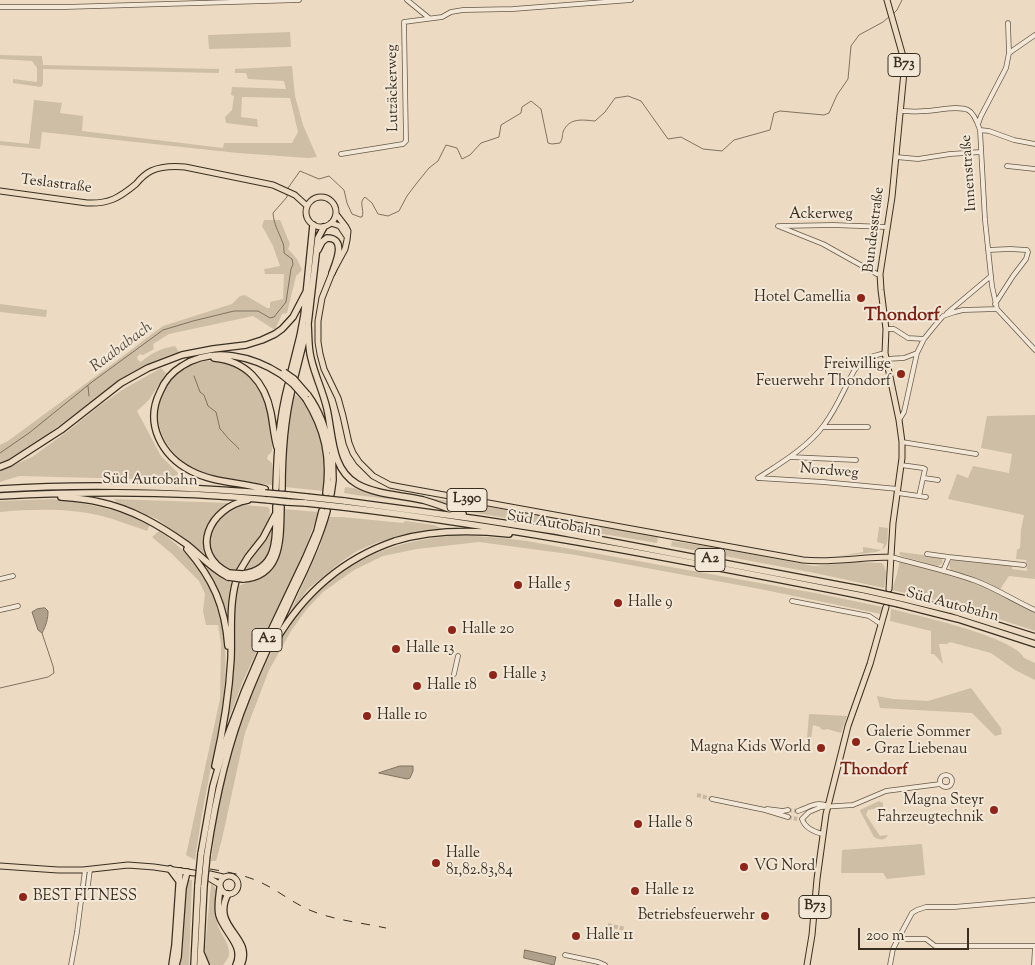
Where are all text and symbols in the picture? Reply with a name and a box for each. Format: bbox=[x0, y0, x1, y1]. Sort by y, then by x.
street label: Lutzäckerweg bbox=[384, 44, 404, 132]
road number: B73 bbox=[888, 54, 920, 76]
street label: Innenstraße bbox=[958, 134, 982, 212]
street label: Teslastraße bbox=[19, 172, 93, 198]
street label: Bundesstraße bbox=[861, 186, 889, 274]
street label: Ackerweg bbox=[789, 206, 853, 224]
place label: Hotel Camellia bbox=[754, 289, 851, 307]
marker: Hotel Camellia bbox=[855, 292, 867, 304]
district label: Thondorf bbox=[864, 306, 940, 328]
water label: Raababach bbox=[87, 318, 157, 378]
place label: Freiwillige Feuerwehr Thondorf bbox=[756, 356, 891, 391]
marker: Freiwillige Feuerwehr Thondorf bbox=[895, 368, 907, 380]
street label: Nordweg bbox=[799, 460, 859, 484]
street label: Süd Autobahn bbox=[102, 471, 198, 491]
road number: L390 bbox=[447, 488, 487, 512]
street label: Süd Autobahn bbox=[505, 508, 603, 542]
road number: A2 bbox=[695, 548, 725, 572]
place label: Halle 5 bbox=[528, 576, 570, 594]
marker: Halle 5 bbox=[512, 579, 524, 591]
street label: Süd Autobahn bbox=[904, 585, 1000, 627]
place label: Halle 9 bbox=[628, 594, 672, 612]
marker: Halle 9 bbox=[612, 597, 624, 609]
place label: Halle 20 bbox=[462, 621, 514, 639]
marker: Halle 20 bbox=[446, 624, 458, 636]
road number: A2 bbox=[252, 628, 282, 652]
place label: Halle 13 bbox=[406, 640, 454, 658]
marker: Halle 13 bbox=[390, 643, 402, 655]
place label: Halle 3 bbox=[503, 666, 546, 684]
marker: Halle 3 bbox=[487, 669, 499, 681]
place label: Halle 18 bbox=[427, 677, 477, 695]
marker: Halle 18 bbox=[411, 680, 423, 692]
place label: Halle 10 bbox=[377, 707, 427, 725]
marker: Halle 10 bbox=[361, 710, 373, 722]
place label: Galerie Sommer - Graz Liebenau bbox=[866, 724, 971, 759]
marker: Galerie Sommer - Graz Liebenau bbox=[850, 736, 862, 748]
place label: Magna Kids World bbox=[690, 739, 811, 757]
marker: Magna Kids World bbox=[815, 742, 827, 754]
district label: Thondorf bbox=[840, 761, 908, 781]
place label: Magna Steyr Fahrzeugtechnik bbox=[877, 792, 984, 827]
marker: Magna Steyr Fahrzeugtechnik bbox=[988, 804, 1000, 816]
place label: Halle 8 bbox=[648, 815, 693, 833]
marker: Halle 8 bbox=[632, 818, 644, 830]
place label: Halle 81,82.83,84 bbox=[446, 845, 513, 880]
marker: Halle 81,82.83,84 bbox=[430, 857, 442, 869]
place label: VG Nord bbox=[754, 858, 815, 876]
marker: VG Nord bbox=[738, 861, 750, 873]
place label: Halle 12 bbox=[645, 882, 694, 900]
marker: Halle 12 bbox=[629, 885, 641, 897]
place label: BEST FITNESS bbox=[33, 888, 137, 906]
marker: BEST FITNESS bbox=[17, 891, 29, 903]
road number: B73 bbox=[799, 896, 831, 919]
place label: Betriebsfeuerwehr bbox=[638, 907, 755, 925]
marker: Betriebsfeuerwehr bbox=[759, 910, 771, 922]
scale bar bbox=[860, 918, 971, 950]
text: 200 m bbox=[866, 926, 905, 947]
place label: Halle 11 bbox=[586, 927, 633, 945]
marker: Halle 11 bbox=[570, 930, 582, 942]

